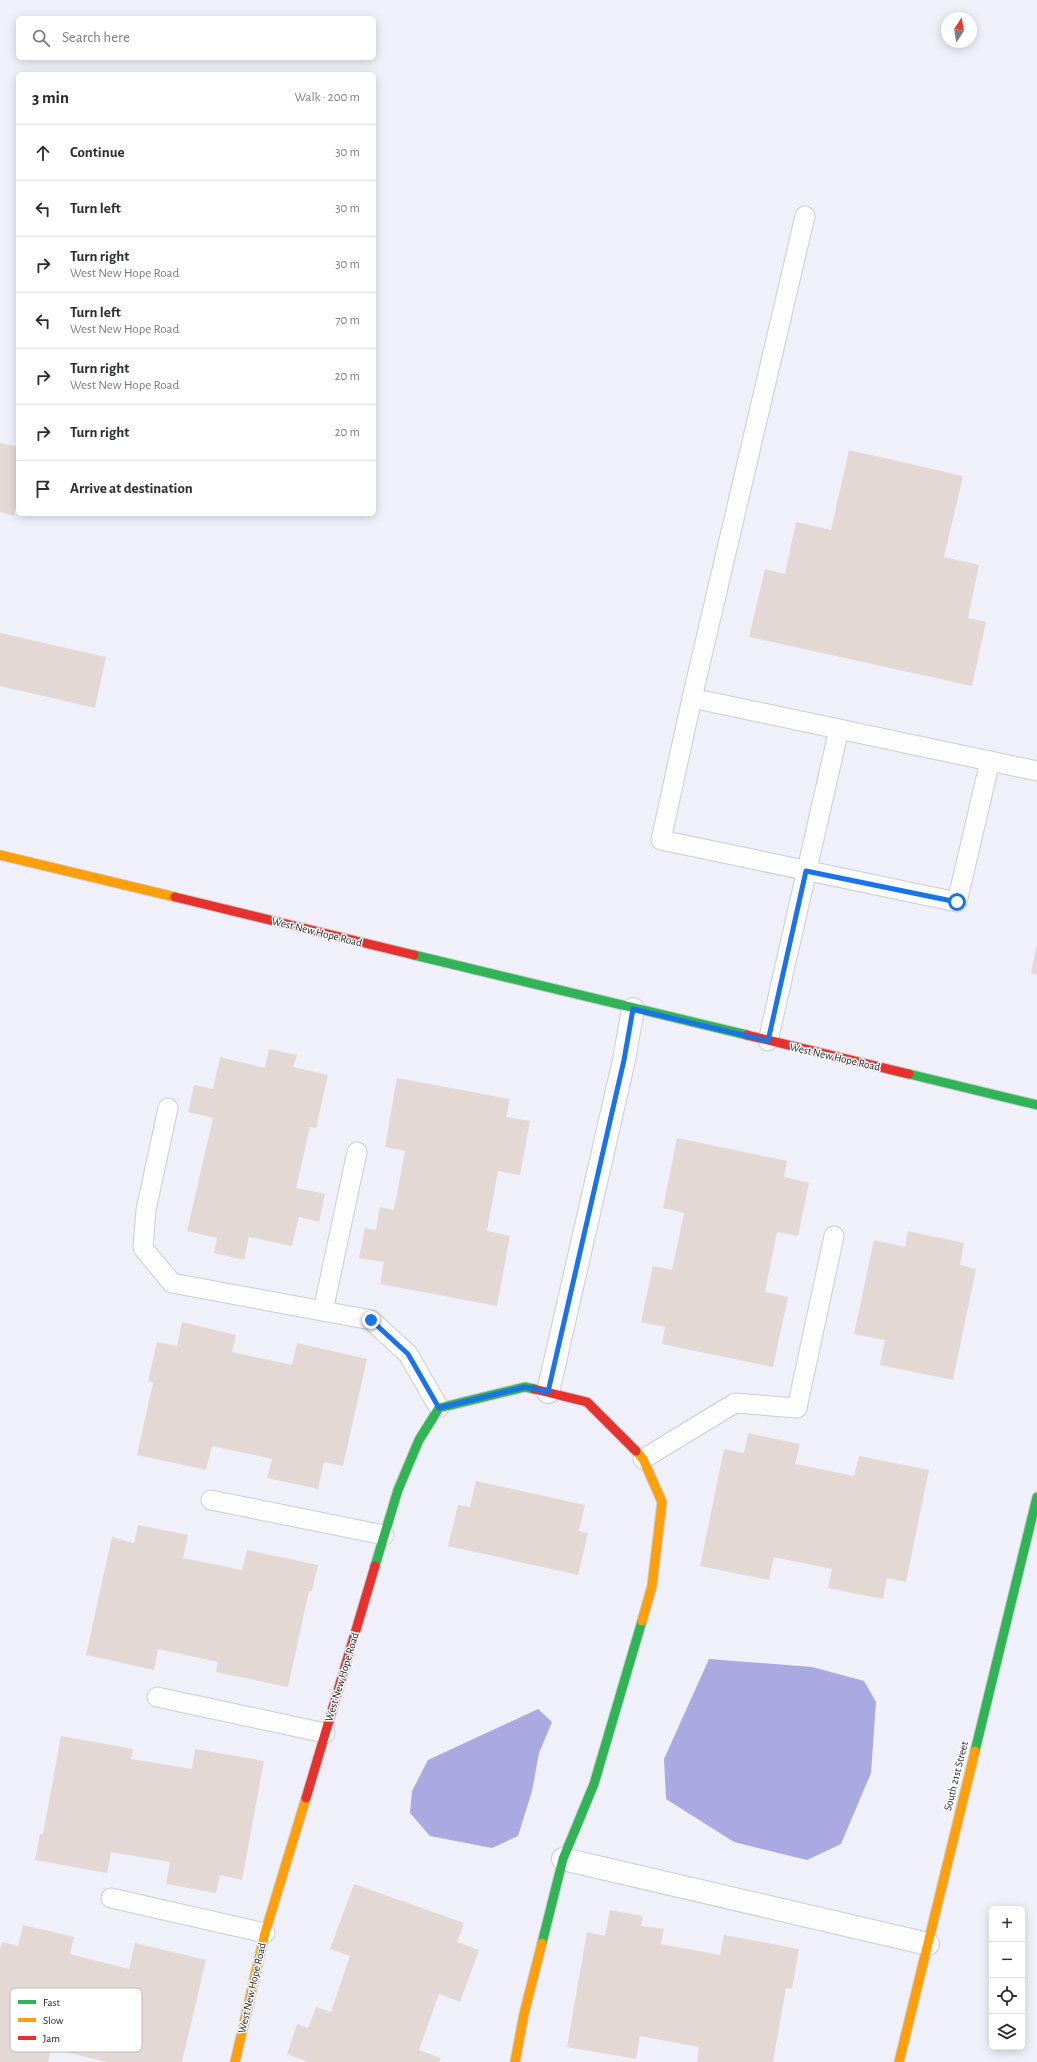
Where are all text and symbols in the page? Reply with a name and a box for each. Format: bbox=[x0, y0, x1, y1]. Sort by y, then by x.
north arrow bbox=[941, 12, 977, 48]
search box bbox=[16, 16, 376, 60]
icon: search bbox=[30, 27, 52, 49]
text: Search here bbox=[62, 30, 130, 45]
text: 3 min bbox=[32, 89, 69, 106]
text: Walk · 200 m bbox=[294, 91, 360, 104]
icon: ahead bbox=[32, 142, 54, 164]
text: Continue bbox=[70, 145, 125, 160]
text: 30 m bbox=[335, 146, 360, 159]
icon: left bbox=[32, 198, 54, 220]
text: Turn left bbox=[70, 201, 121, 216]
text: 30 m bbox=[335, 202, 360, 215]
text: Turn right bbox=[70, 249, 129, 264]
icon: right bbox=[32, 254, 54, 276]
text: 30 m bbox=[335, 258, 360, 271]
text: West New Hope Road bbox=[70, 267, 179, 280]
text: Turn left bbox=[70, 305, 121, 320]
icon: left bbox=[32, 310, 54, 332]
text: 70 m bbox=[335, 314, 360, 327]
text: West New Hope Road bbox=[70, 323, 179, 336]
text: Turn right bbox=[70, 361, 129, 376]
icon: right bbox=[32, 366, 54, 388]
text: 20 m bbox=[335, 370, 360, 383]
text: West New Hope Road bbox=[70, 379, 179, 392]
icon: right bbox=[32, 422, 54, 444]
text: Turn right bbox=[70, 425, 129, 440]
text: 20 m bbox=[335, 426, 360, 439]
icon: arrive bbox=[32, 478, 54, 500]
text: Arrive at destination bbox=[70, 481, 193, 496]
route start bbox=[948, 893, 966, 911]
street label: West New Hope Road bbox=[271, 915, 363, 949]
street label: West New Hope Road bbox=[789, 1041, 882, 1073]
route end bbox=[362, 1311, 380, 1329]
street label: West New Hope Road bbox=[323, 1631, 361, 1723]
street label: South 21st Street bbox=[942, 1740, 970, 1812]
map controls bbox=[989, 1906, 1025, 2050]
button: + bbox=[989, 1906, 1025, 1942]
street label: West New Hope Road bbox=[236, 1941, 268, 2034]
button: − bbox=[989, 1942, 1025, 1978]
button: locate bbox=[989, 1978, 1025, 2014]
legend bbox=[10, 1988, 142, 2052]
text: Fast bbox=[43, 1997, 61, 2008]
button: layers bbox=[989, 2014, 1025, 2050]
text: Slow bbox=[43, 2015, 64, 2026]
text: Jam bbox=[43, 2033, 60, 2044]

